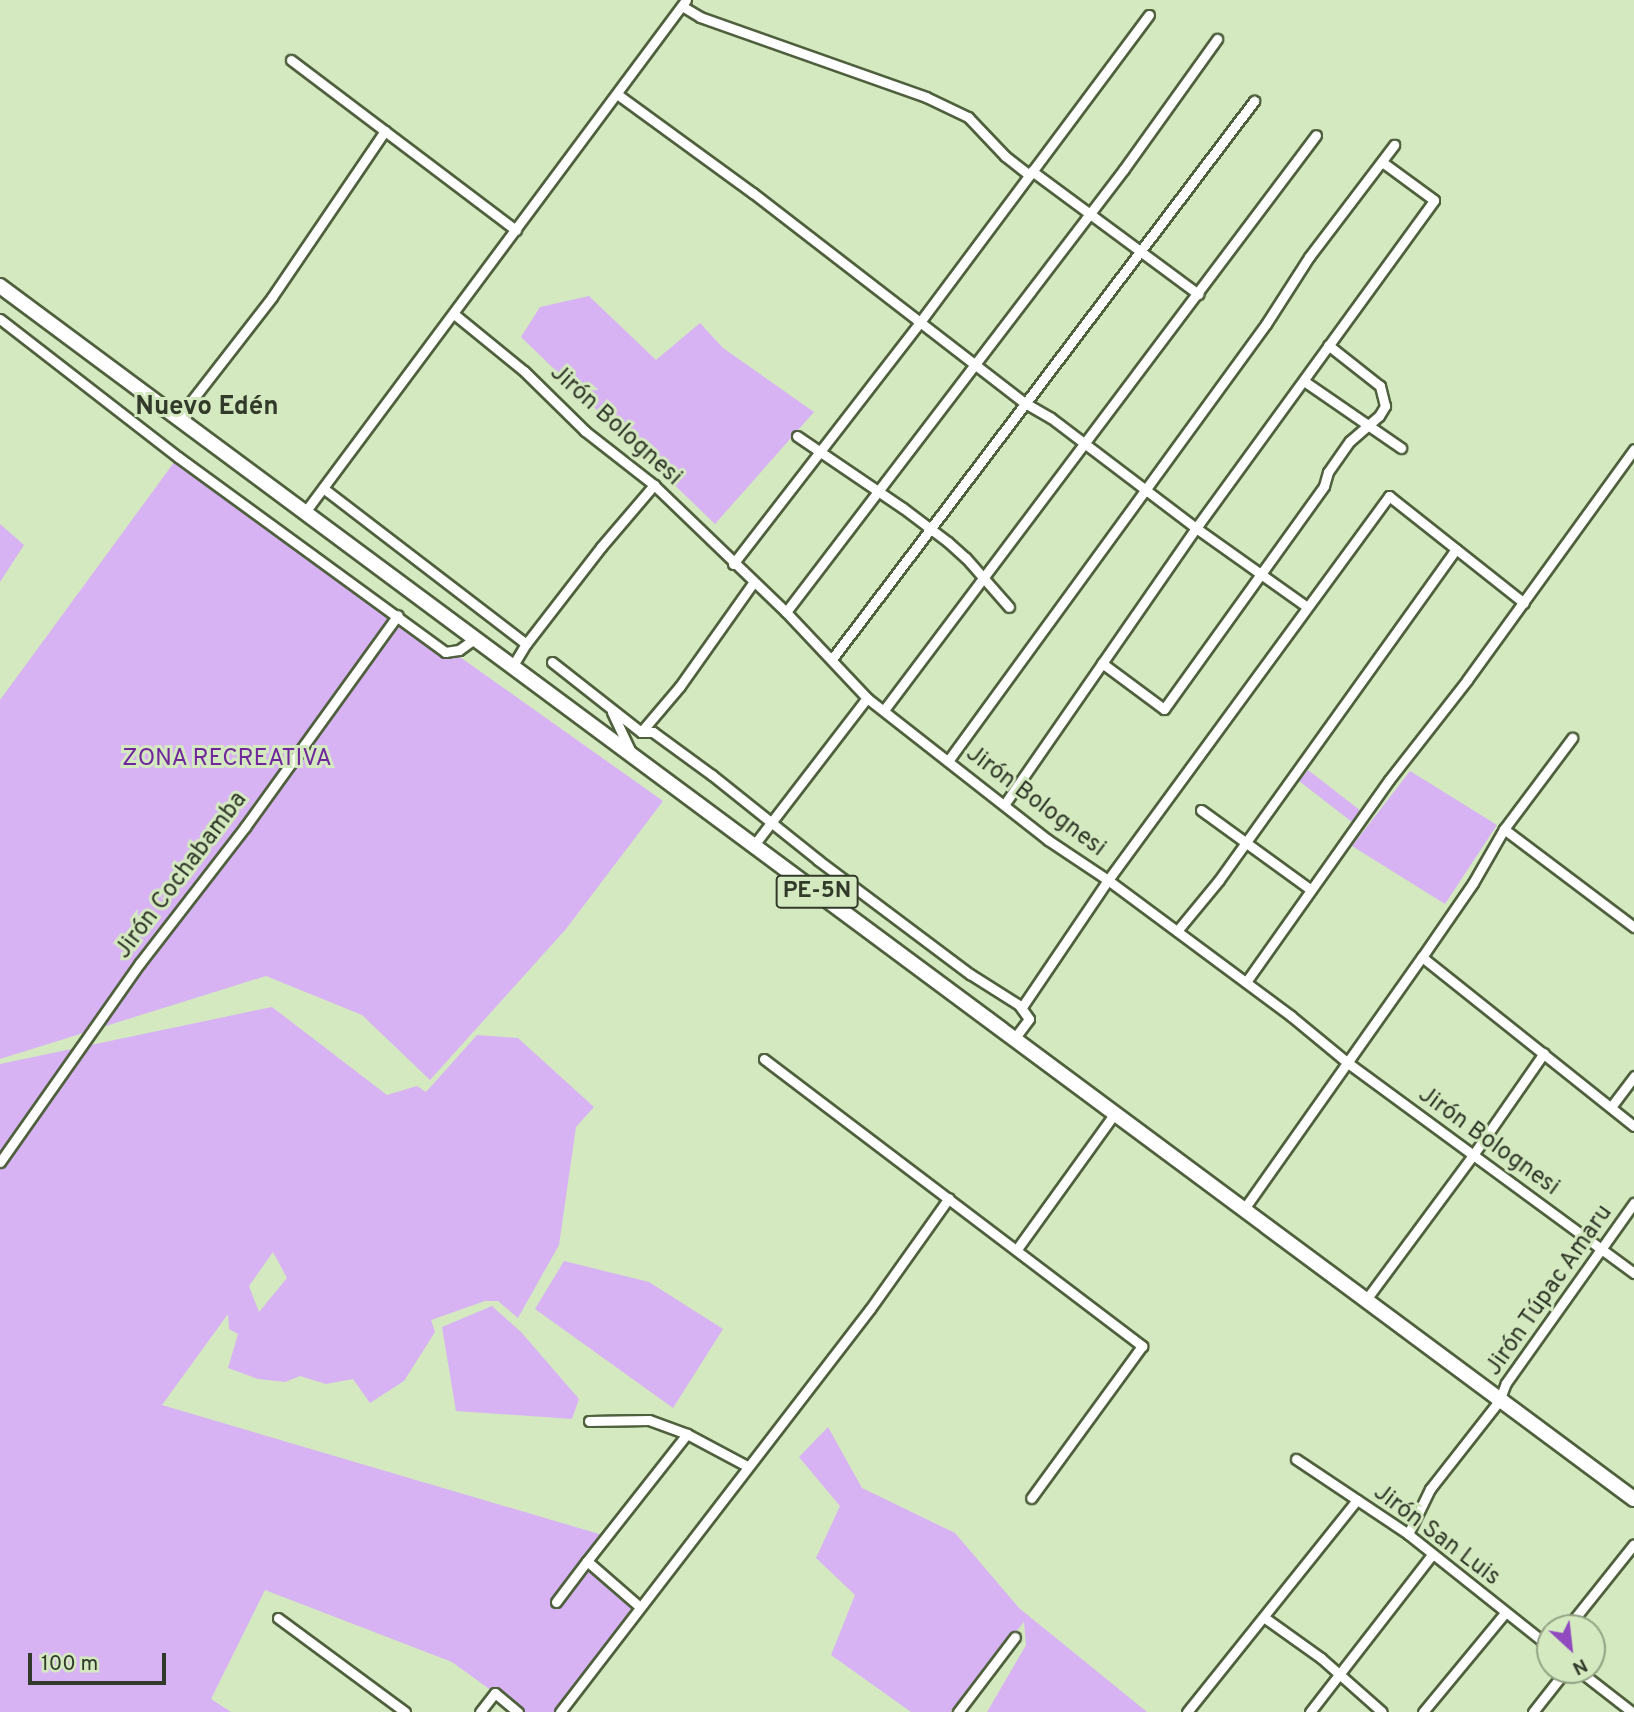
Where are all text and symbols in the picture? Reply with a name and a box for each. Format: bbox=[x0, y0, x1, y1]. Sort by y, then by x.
street label: Jirón Bolognesi bbox=[543, 359, 687, 493]
district label: Nuevo Edén bbox=[135, 392, 279, 424]
street label: Jirón Bolognesi bbox=[959, 740, 1111, 864]
park label: ZONA RECREATIVA bbox=[122, 746, 332, 774]
street label: Jirón Cochabamba bbox=[110, 787, 254, 965]
road number: PE-5N bbox=[775, 872, 859, 912]
street label: Jirón Bolognesi bbox=[1412, 1081, 1564, 1203]
street label: Jirón Túpac Amaru bbox=[1480, 1199, 1620, 1383]
street label: Jirón San Luis bbox=[1367, 1479, 1505, 1593]
north arrow bbox=[1536, 1614, 1606, 1684]
scale bar bbox=[32, 1638, 170, 1682]
text: 100 m bbox=[41, 1651, 98, 1678]
text: N bbox=[1568, 1652, 1591, 1680]

